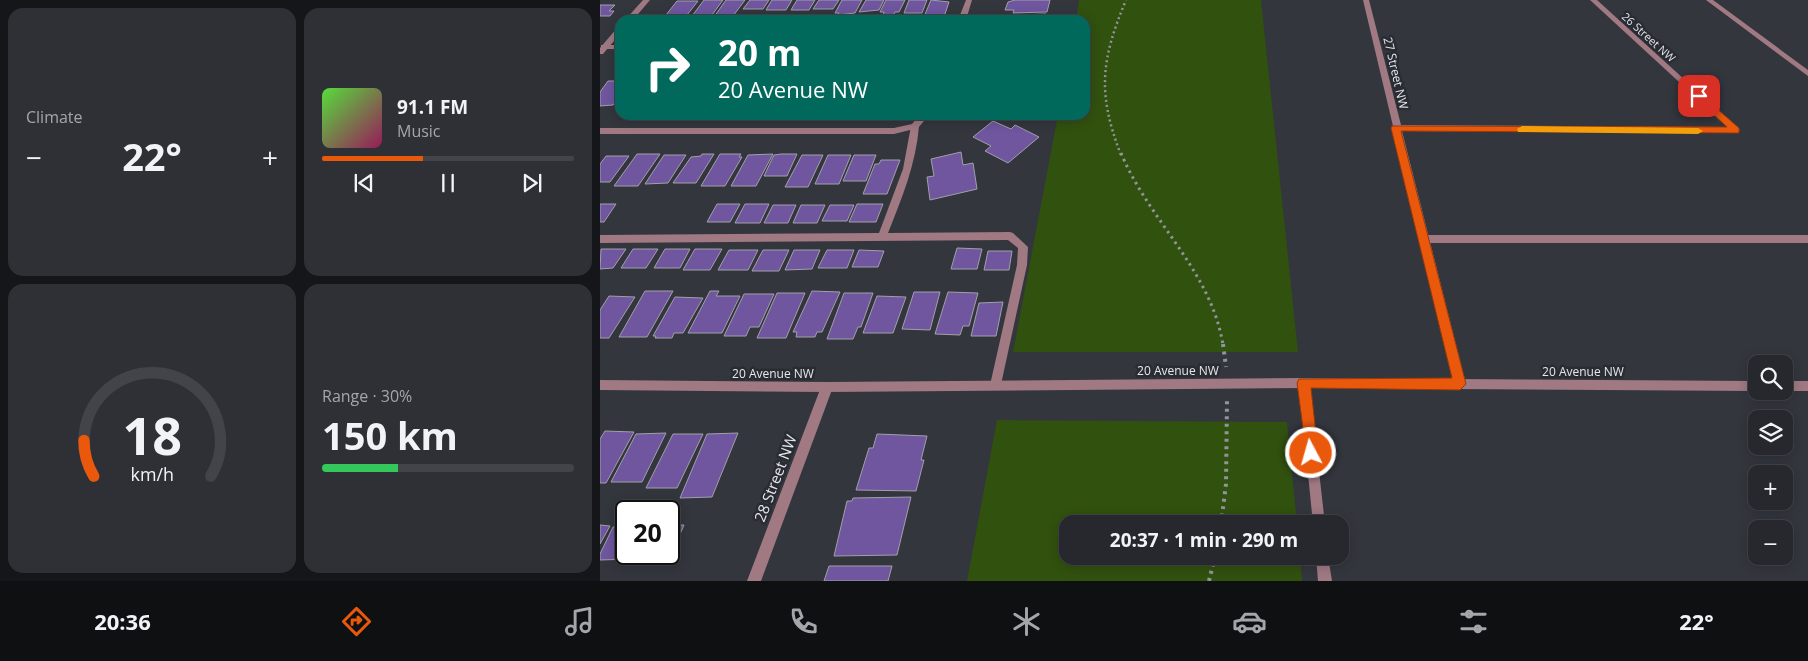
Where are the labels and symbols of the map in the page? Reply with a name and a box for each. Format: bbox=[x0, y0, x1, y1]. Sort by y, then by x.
street label: 26 Street NW bbox=[1619, 9, 1679, 65]
street label: 27 Street NW bbox=[1379, 35, 1413, 111]
pin bbox=[1678, 75, 1720, 117]
street label: 20 Avenue NW bbox=[1137, 362, 1219, 379]
street label: 20 Avenue NW bbox=[1542, 363, 1624, 380]
street label: 20 Avenue NW bbox=[732, 365, 814, 382]
position arrow bbox=[1284, 426, 1336, 478]
street label: 28 Street NW bbox=[749, 431, 801, 525]
speed limit sign: 20 bbox=[615, 500, 680, 565]

